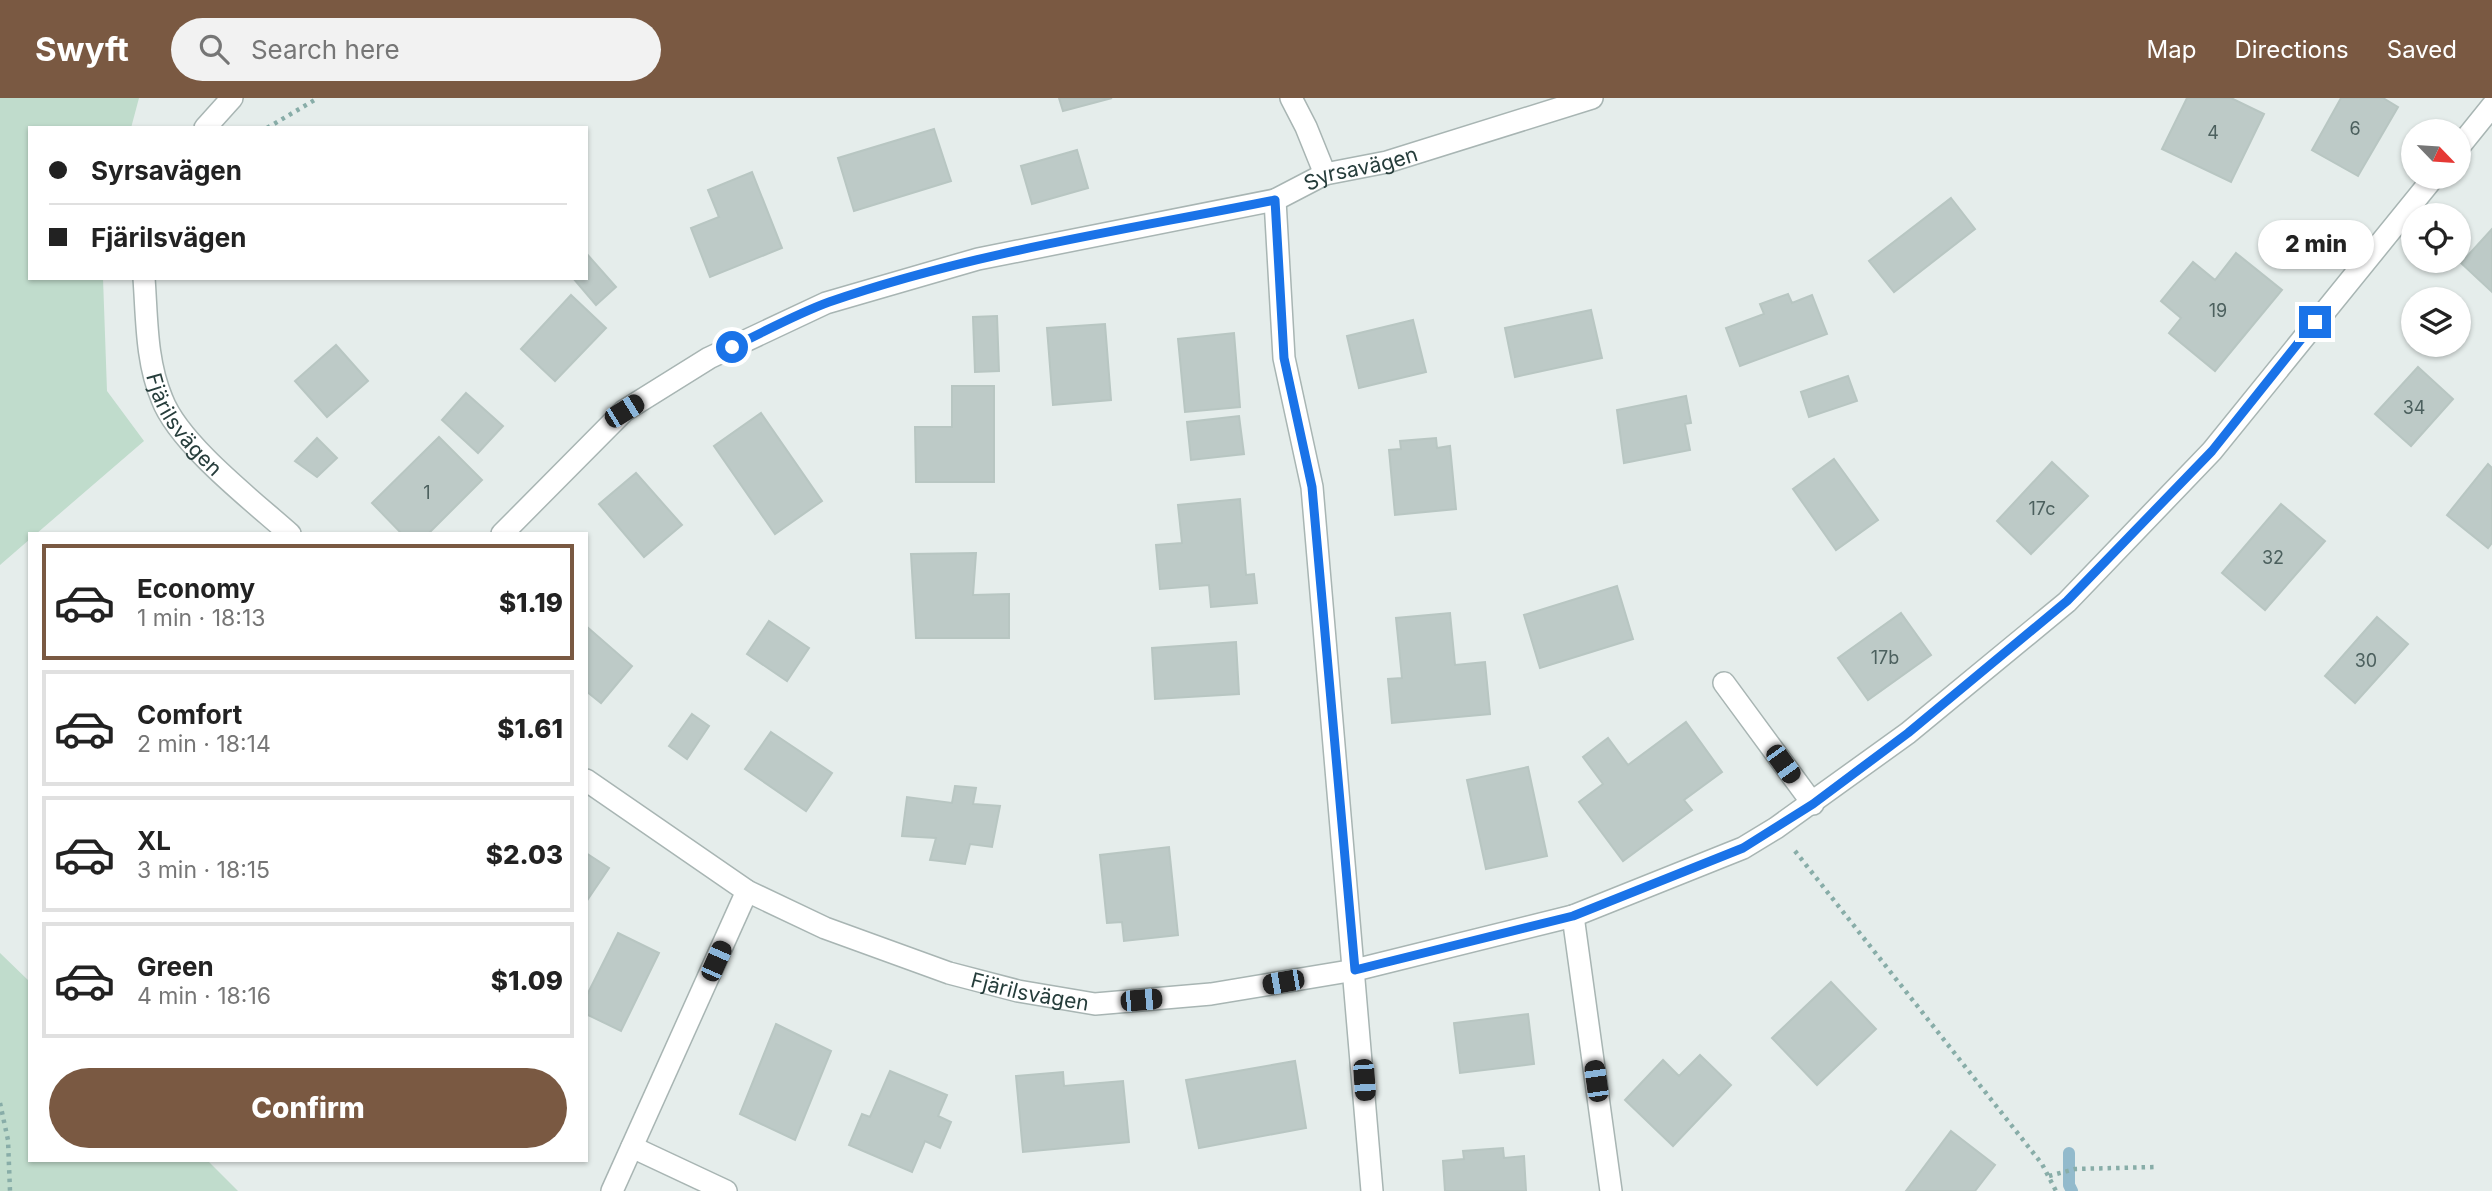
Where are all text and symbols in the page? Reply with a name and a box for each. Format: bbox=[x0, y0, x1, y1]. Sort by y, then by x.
search box bbox=[171, 18, 661, 81]
text: Swyft bbox=[35, 29, 129, 69]
icon: search bbox=[195, 30, 233, 68]
text: Search here bbox=[251, 34, 400, 65]
text: Map bbox=[2147, 35, 2196, 64]
text: Directions bbox=[2234, 35, 2349, 64]
text: Saved bbox=[2387, 35, 2457, 64]
house number: 6 bbox=[2349, 118, 2361, 139]
north arrow bbox=[2401, 119, 2471, 189]
map controls bbox=[2401, 119, 2471, 357]
house number: 4 bbox=[2207, 122, 2219, 143]
street label: Syrsavägen bbox=[1299, 141, 1420, 195]
text: Syrsavägen bbox=[91, 155, 242, 186]
button: locate bbox=[2401, 203, 2471, 273]
callout: 2 min bbox=[2257, 220, 2373, 270]
text: Fjärilsvägen bbox=[91, 222, 246, 253]
text: 2 min bbox=[2285, 230, 2347, 258]
button: layers bbox=[2401, 287, 2471, 357]
house number: 19 bbox=[2209, 300, 2227, 321]
route end bbox=[2299, 306, 2331, 338]
route start bbox=[716, 331, 748, 363]
street label: Fjärilsvägen bbox=[142, 370, 228, 481]
car bbox=[601, 391, 648, 431]
house number: 34 bbox=[2403, 397, 2425, 418]
house number: 1 bbox=[423, 482, 431, 503]
house number: 17c bbox=[2029, 498, 2055, 519]
house number: 32 bbox=[2262, 547, 2284, 568]
icon: car bbox=[53, 571, 116, 634]
text: Economy bbox=[137, 573, 255, 604]
text: $1.19 bbox=[499, 587, 563, 618]
text: 1 min · 18:13 bbox=[137, 604, 265, 632]
house number: 17b bbox=[1871, 647, 1899, 668]
house number: 30 bbox=[2355, 650, 2377, 671]
icon: car bbox=[53, 697, 116, 760]
text: Comfort bbox=[137, 699, 242, 730]
text: $1.61 bbox=[497, 713, 563, 744]
text: 2 min · 18:14 bbox=[137, 730, 271, 758]
car bbox=[1763, 741, 1804, 787]
icon: car bbox=[53, 823, 116, 886]
text: XL bbox=[137, 825, 171, 856]
text: $2.03 bbox=[486, 839, 563, 870]
text: 3 min · 18:15 bbox=[137, 856, 270, 884]
car bbox=[698, 938, 735, 984]
icon: car bbox=[53, 949, 116, 1012]
text: Green bbox=[137, 951, 214, 982]
text: $1.09 bbox=[491, 965, 563, 996]
street label: Fjärilsvägen bbox=[968, 967, 1091, 1015]
car bbox=[1261, 968, 1306, 996]
text: 4 min · 18:16 bbox=[137, 982, 271, 1010]
car bbox=[1120, 988, 1163, 1012]
car bbox=[1353, 1058, 1376, 1102]
car bbox=[1583, 1059, 1610, 1103]
button: Confirm bbox=[49, 1068, 567, 1148]

